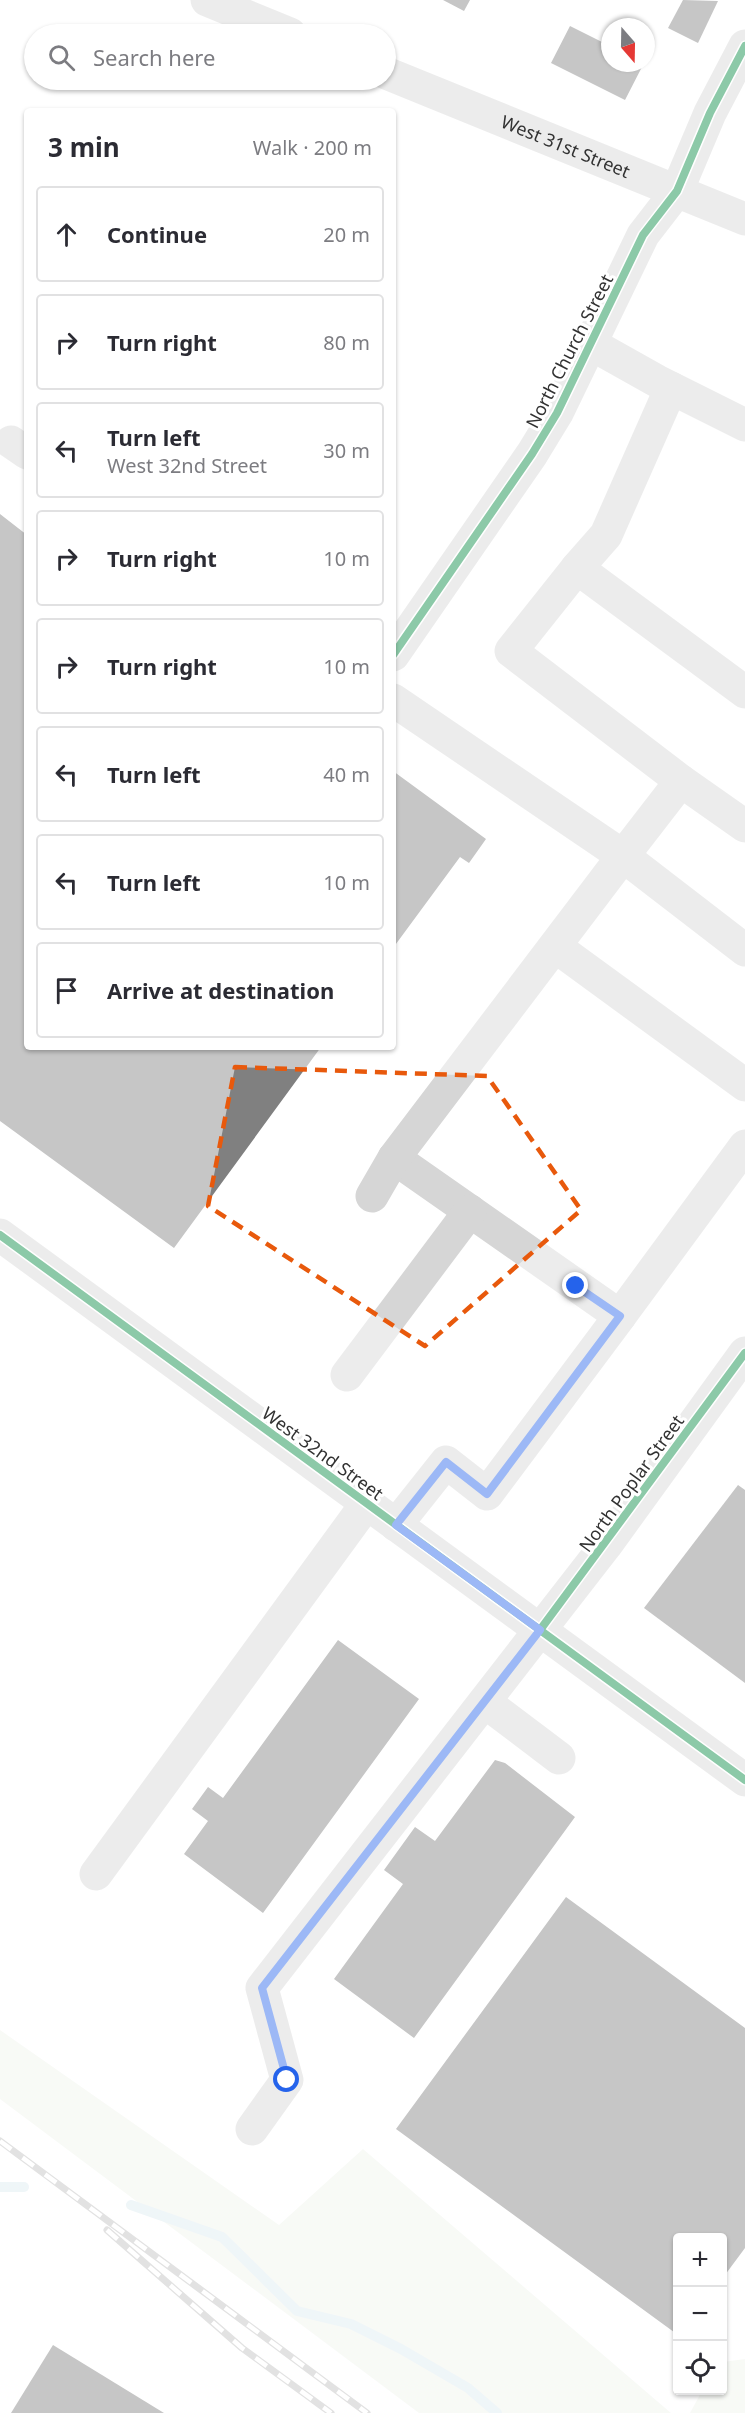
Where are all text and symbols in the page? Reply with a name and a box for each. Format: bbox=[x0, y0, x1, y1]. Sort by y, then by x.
north arrow bbox=[601, 18, 655, 72]
search box bbox=[24, 24, 396, 90]
icon: search bbox=[45, 41, 78, 74]
text: Search here bbox=[93, 42, 215, 72]
street label: West 31st Street bbox=[498, 109, 634, 183]
text: 3 min bbox=[48, 129, 120, 165]
text: Walk · 200 m bbox=[253, 134, 372, 161]
icon: ahead bbox=[50, 218, 83, 251]
text: Continue bbox=[107, 219, 207, 249]
text: 20 m bbox=[323, 221, 370, 248]
street label: North Church Street bbox=[520, 270, 618, 432]
icon: right bbox=[50, 326, 83, 359]
text: Turn right bbox=[107, 327, 217, 357]
text: 80 m bbox=[323, 329, 370, 356]
text: Turn left bbox=[107, 422, 201, 452]
icon: left bbox=[50, 434, 83, 467]
text: 30 m bbox=[323, 437, 370, 464]
text: West 32nd Street bbox=[107, 452, 267, 479]
icon: right bbox=[50, 542, 83, 575]
text: Turn right bbox=[107, 543, 217, 573]
text: 10 m bbox=[323, 545, 370, 572]
icon: right bbox=[50, 650, 83, 683]
text: Turn right bbox=[107, 651, 217, 681]
text: 10 m bbox=[323, 653, 370, 680]
icon: left bbox=[50, 758, 83, 791]
text: Turn left bbox=[107, 759, 201, 789]
text: 40 m bbox=[323, 761, 370, 788]
icon: left bbox=[50, 866, 83, 899]
text: Turn left bbox=[107, 867, 201, 897]
text: 10 m bbox=[323, 869, 370, 896]
icon: arrive bbox=[50, 974, 83, 1007]
text: Arrive at destination bbox=[107, 975, 334, 1005]
route end bbox=[562, 1272, 588, 1298]
street label: West 32nd Street bbox=[258, 1401, 389, 1505]
street label: North Poplar Street bbox=[573, 1409, 689, 1557]
route start bbox=[273, 2066, 299, 2092]
map controls bbox=[673, 2233, 727, 2395]
button: + bbox=[673, 2233, 727, 2287]
button: − bbox=[673, 2287, 727, 2341]
button: locate bbox=[673, 2341, 727, 2395]

